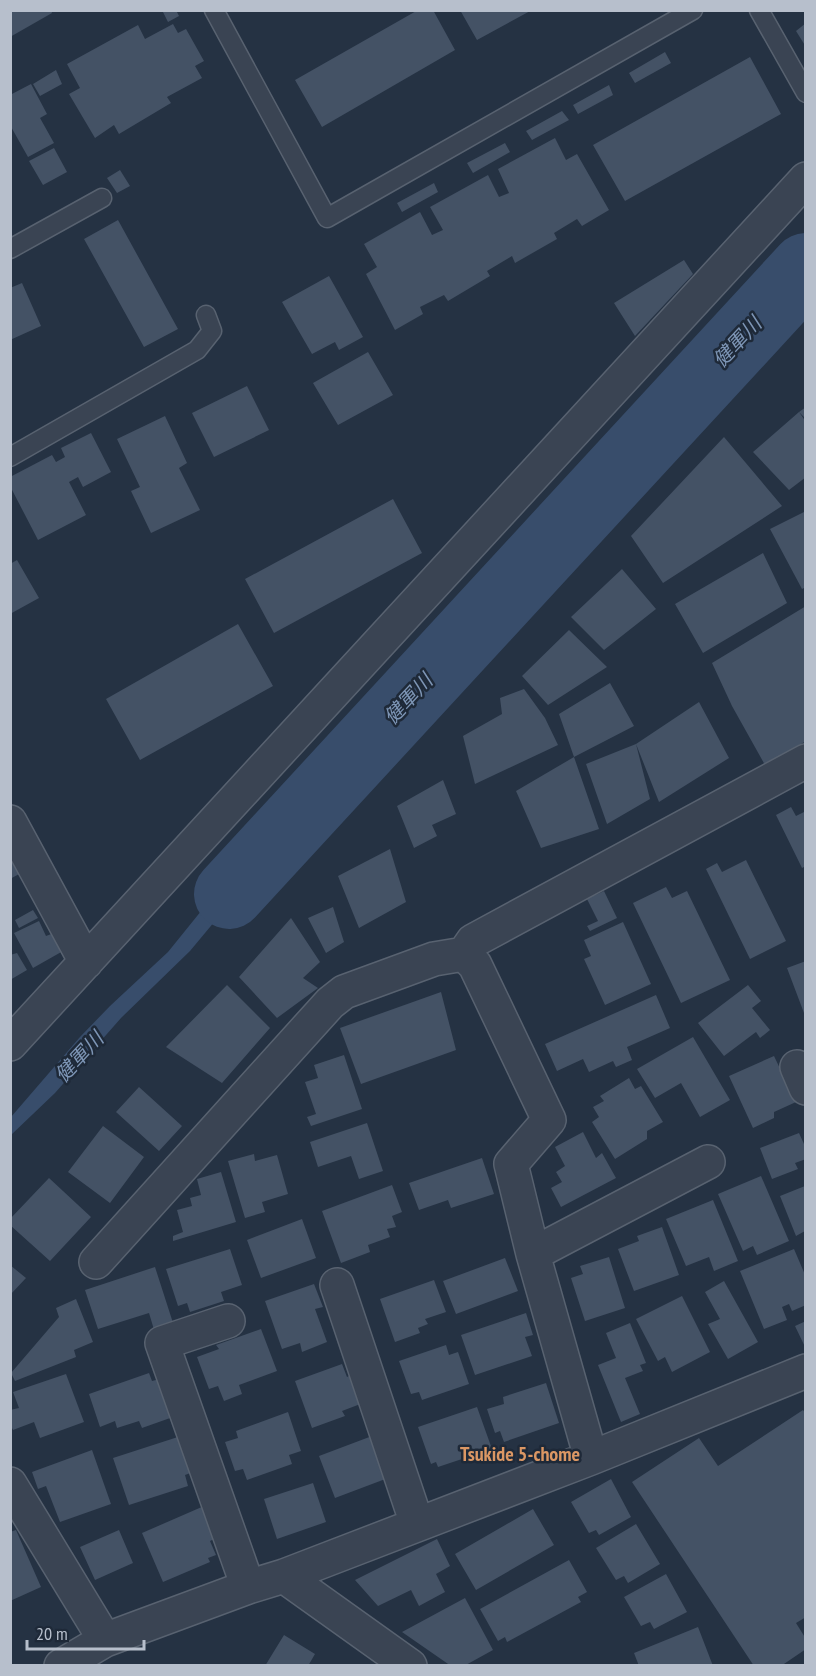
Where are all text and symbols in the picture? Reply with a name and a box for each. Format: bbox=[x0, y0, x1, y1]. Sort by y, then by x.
water label: 健軍川 bbox=[707, 310, 768, 373]
water label: 健軍川 bbox=[378, 667, 439, 730]
water label: 健軍川 bbox=[49, 1025, 110, 1088]
district label: Tsukide 5-chome bbox=[460, 1441, 580, 1467]
scale bar bbox=[27, 1613, 144, 1651]
text: 20 m bbox=[36, 1622, 68, 1645]

